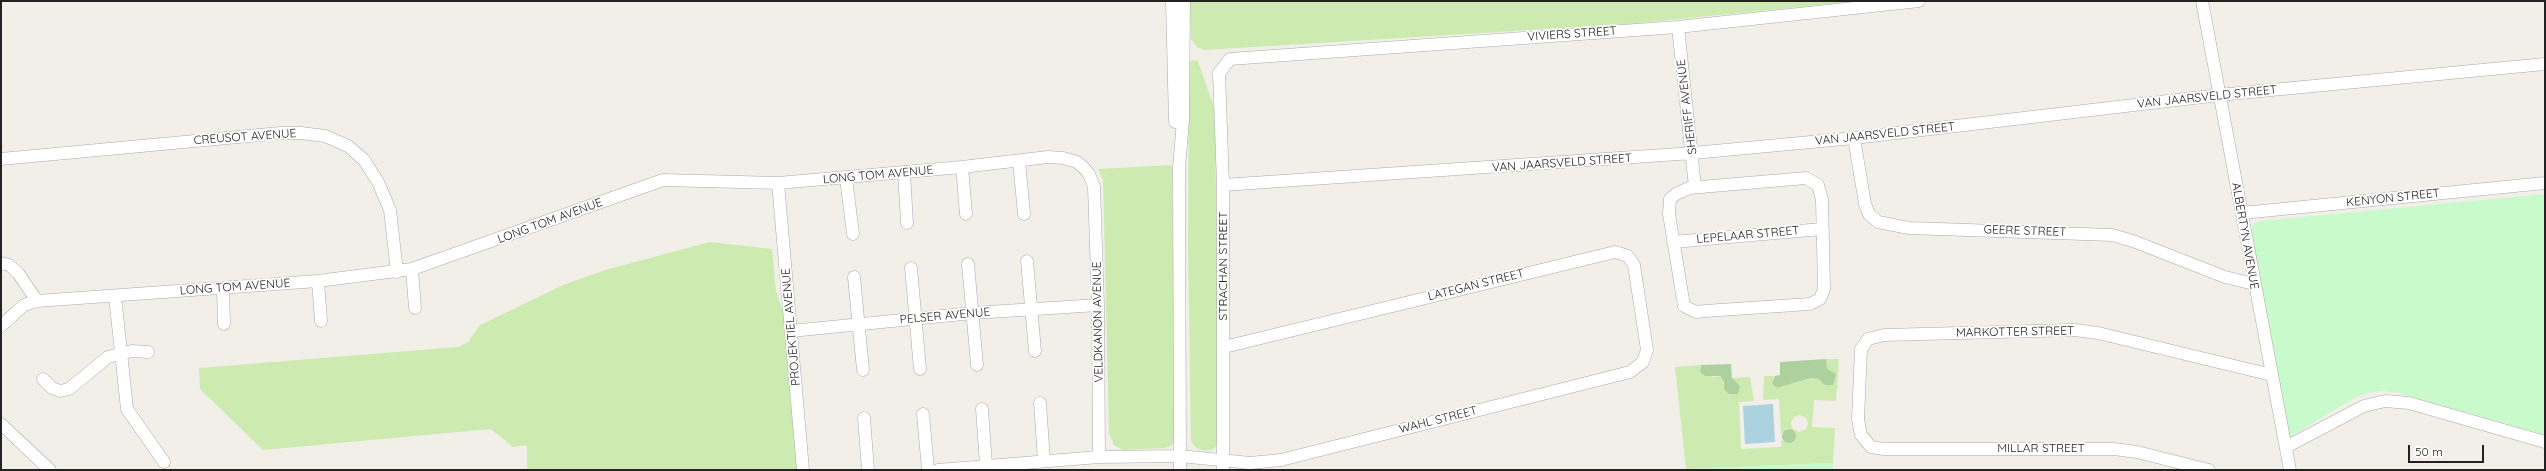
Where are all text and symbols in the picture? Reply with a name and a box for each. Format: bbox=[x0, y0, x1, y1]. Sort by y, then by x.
street label: VIVIERS STREET bbox=[1527, 24, 1617, 44]
street label: SHERIFF AVENUE bbox=[1674, 59, 1700, 155]
street label: VAN JAARSVELD STREET bbox=[2136, 83, 2278, 111]
street label: VAN JAARSVELD STREET bbox=[1814, 120, 1956, 148]
street label: CREUSOT AVENUE bbox=[193, 126, 297, 148]
street label: VAN JAARSVELD STREET bbox=[1491, 151, 1633, 175]
street label: LONG TOM AVENUE bbox=[822, 163, 934, 187]
street label: ALBERTYN AVENUE bbox=[2229, 181, 2261, 291]
street label: KENYON STREET bbox=[2345, 186, 2441, 210]
street label: LONG TOM AVENUE bbox=[495, 195, 605, 247]
street label: STRACHAN STREET bbox=[1216, 212, 1230, 320]
street label: GEERE STREET bbox=[1983, 222, 2067, 240]
street label: LEPELAAR STREET bbox=[1696, 223, 1800, 247]
street label: VELDKANON AVENUE bbox=[1090, 261, 1106, 383]
street label: LATEGAN STREET bbox=[1426, 266, 1526, 304]
street label: PROJEKTIEL AVENUE bbox=[779, 268, 803, 386]
street label: LONG TOM AVENUE bbox=[179, 276, 291, 298]
street label: PELSER AVENUE bbox=[899, 305, 991, 327]
street label: MARKOTTER STREET bbox=[1956, 324, 2074, 340]
street label: WAHL STREET bbox=[1397, 403, 1479, 437]
scale bar bbox=[2410, 437, 2486, 463]
street label: MILLAR STREET bbox=[1997, 441, 2085, 455]
text: 50 m bbox=[2415, 444, 2443, 459]

